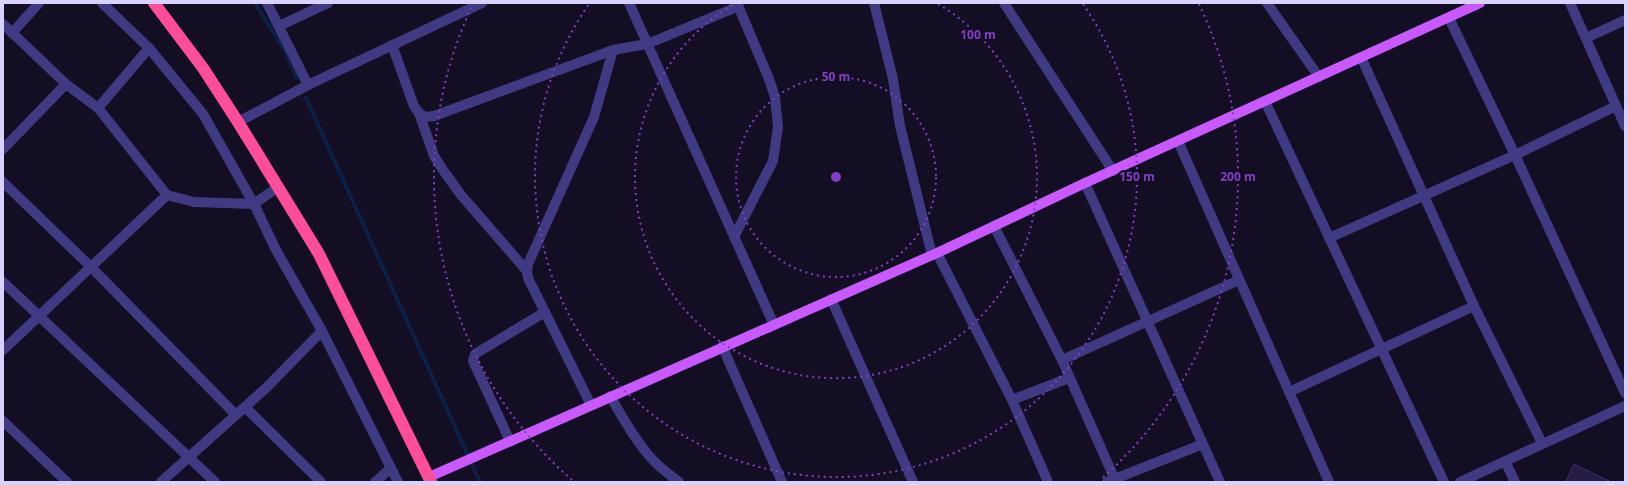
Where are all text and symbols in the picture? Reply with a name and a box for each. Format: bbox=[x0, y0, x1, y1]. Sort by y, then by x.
text: 100 m bbox=[960, 26, 996, 43]
text: 50 m bbox=[822, 68, 850, 85]
text: 150 m bbox=[1119, 168, 1155, 185]
text: 200 m bbox=[1220, 168, 1256, 185]
centre of rings bbox=[829, 170, 843, 184]

